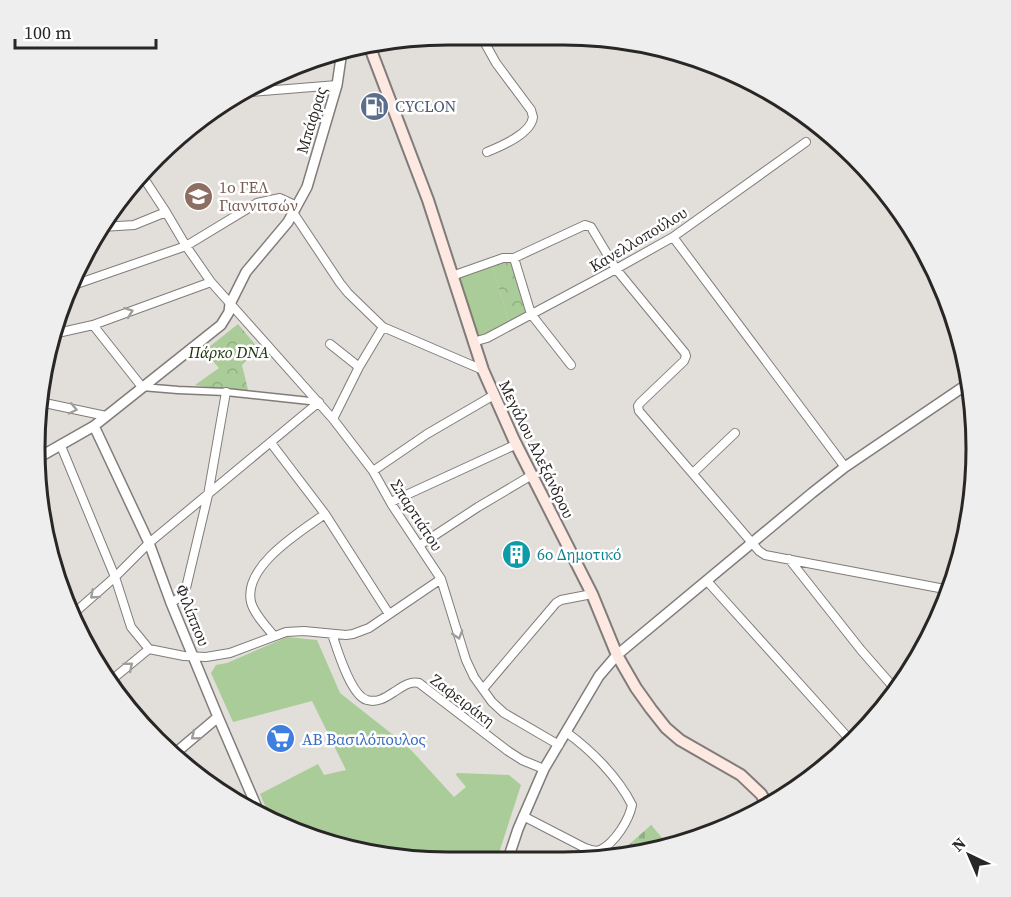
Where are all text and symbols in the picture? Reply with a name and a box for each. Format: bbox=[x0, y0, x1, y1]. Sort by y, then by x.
scale bar bbox=[15, 12, 156, 50]
text: 100 m bbox=[24, 20, 71, 45]
street label: Μπάφρας bbox=[290, 84, 332, 156]
fuel station icon: CYCLON bbox=[358, 90, 390, 122]
place label: CYCLON bbox=[395, 95, 456, 117]
place label: 1o ΓΕΛ Γιαννιτσών bbox=[219, 176, 298, 216]
school or university icon: 1o ΓΕΛ Γιαννιτσών bbox=[182, 180, 214, 212]
street label: Κανελλοπούλου bbox=[585, 201, 691, 277]
one-way arrow bbox=[123, 307, 134, 319]
park label: Πάρκο DNA bbox=[188, 341, 269, 363]
street label: Μεγάλου Αλεξάνδρου bbox=[494, 376, 580, 522]
one-way arrow bbox=[68, 401, 78, 414]
street label: Σπαρτιάτου bbox=[386, 475, 448, 555]
building icon: 6ο Δημοτικό bbox=[500, 538, 532, 570]
place label: 6ο Δημοτικό bbox=[537, 543, 621, 565]
street label: Φιλίππου bbox=[171, 581, 215, 649]
one-way arrow bbox=[90, 588, 101, 599]
one-way arrow bbox=[451, 629, 463, 640]
one-way arrow bbox=[122, 662, 133, 673]
street label: Ζαφειράκη bbox=[426, 668, 500, 732]
supermarket icon: ΑΒ Βασιλόπουλος bbox=[265, 723, 297, 755]
place label: ΑΒ Βασιλόπουλος bbox=[302, 728, 426, 750]
one-way arrow bbox=[191, 729, 202, 740]
north arrow bbox=[939, 825, 999, 885]
text: N bbox=[947, 832, 971, 856]

